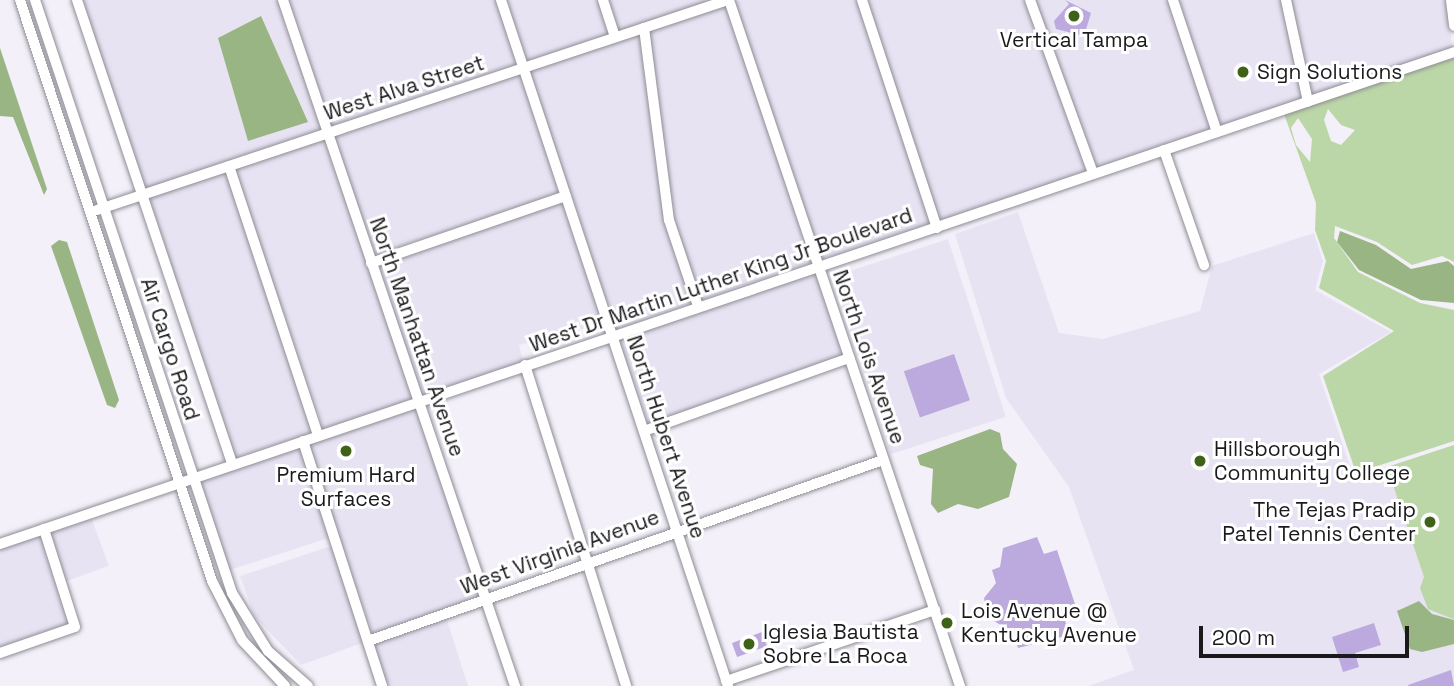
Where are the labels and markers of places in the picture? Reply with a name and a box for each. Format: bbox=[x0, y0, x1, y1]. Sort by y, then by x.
marker: Vertical Tampa bbox=[1066, 8, 1082, 24]
place label: Vertical Tampa bbox=[1000, 27, 1148, 53]
place label: Sign Solutions bbox=[1257, 59, 1402, 85]
marker: Sign Solutions bbox=[1235, 64, 1251, 80]
place label: Hillsborough Community College bbox=[1214, 436, 1410, 486]
marker: Premium Hard Surfaces bbox=[338, 443, 354, 459]
marker: Hillsborough Community College bbox=[1192, 453, 1208, 469]
place label: Premium Hard Surfaces bbox=[276, 462, 416, 512]
place label: The Tejas Pradip Patel Tennis Center bbox=[1222, 497, 1416, 547]
marker: The Tejas Pradip Patel Tennis Center bbox=[1422, 514, 1438, 530]
place label: Lois Avenue @ Kentucky Avenue bbox=[961, 598, 1137, 648]
marker: Lois Avenue @ Kentucky Avenue bbox=[939, 615, 955, 631]
place label: Iglesia Bautista Sobre La Roca bbox=[763, 619, 919, 669]
marker: Iglesia Bautista Sobre La Roca bbox=[741, 636, 757, 652]

